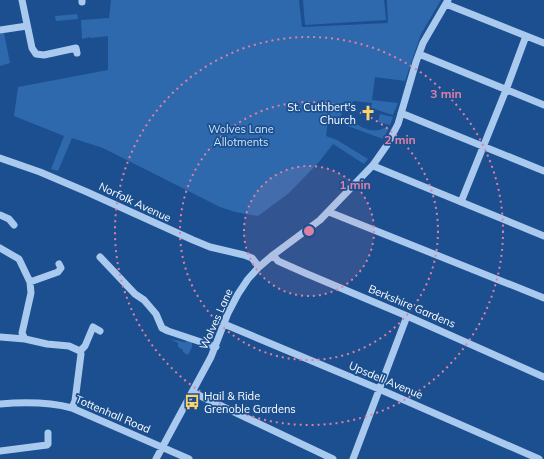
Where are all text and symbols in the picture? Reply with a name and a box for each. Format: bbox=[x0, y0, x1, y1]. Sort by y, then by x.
text: 3 min bbox=[430, 86, 462, 101]
place label: St. Cuthbert's Church bbox=[287, 100, 356, 127]
church icon: St. Cuthbert's Church bbox=[359, 104, 377, 122]
park label: Wolves Lane Allotments bbox=[208, 122, 274, 149]
text: 2 min bbox=[384, 132, 416, 147]
text: 1 min bbox=[339, 177, 371, 192]
street label: Norfolk Avenue bbox=[97, 179, 173, 225]
centre of rings bbox=[302, 224, 316, 238]
street label: Berkshire Gardens bbox=[366, 281, 458, 331]
street label: Wolves Lane bbox=[196, 286, 236, 352]
street label: Upsdell Avenue bbox=[347, 358, 425, 402]
place label: Hail & Ride Grenoble Gardens bbox=[204, 389, 296, 416]
street label: Tottenhall Road bbox=[73, 392, 153, 436]
bus stop icon: Hail & Ride Grenoble Gardens bbox=[183, 393, 201, 411]

